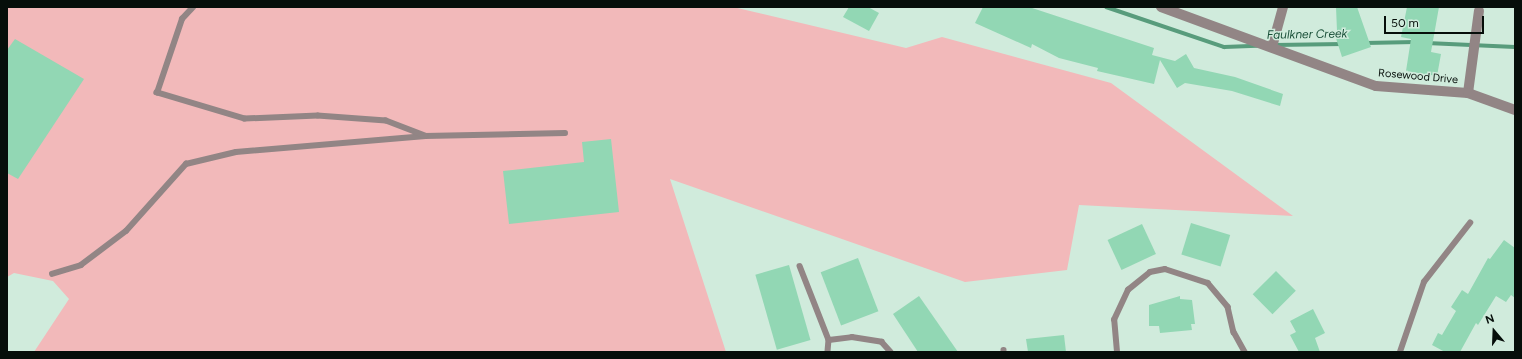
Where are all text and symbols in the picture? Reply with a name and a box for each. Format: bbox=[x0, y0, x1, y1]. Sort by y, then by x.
scale bar bbox=[1386, 8, 1486, 34]
text: 50 m bbox=[1391, 16, 1419, 30]
water label: Faulkner Creek bbox=[1267, 27, 1347, 43]
street label: Rosewood Drive bbox=[1378, 67, 1458, 87]
north arrow bbox=[1474, 311, 1514, 351]
text: N bbox=[1484, 312, 1496, 327]

